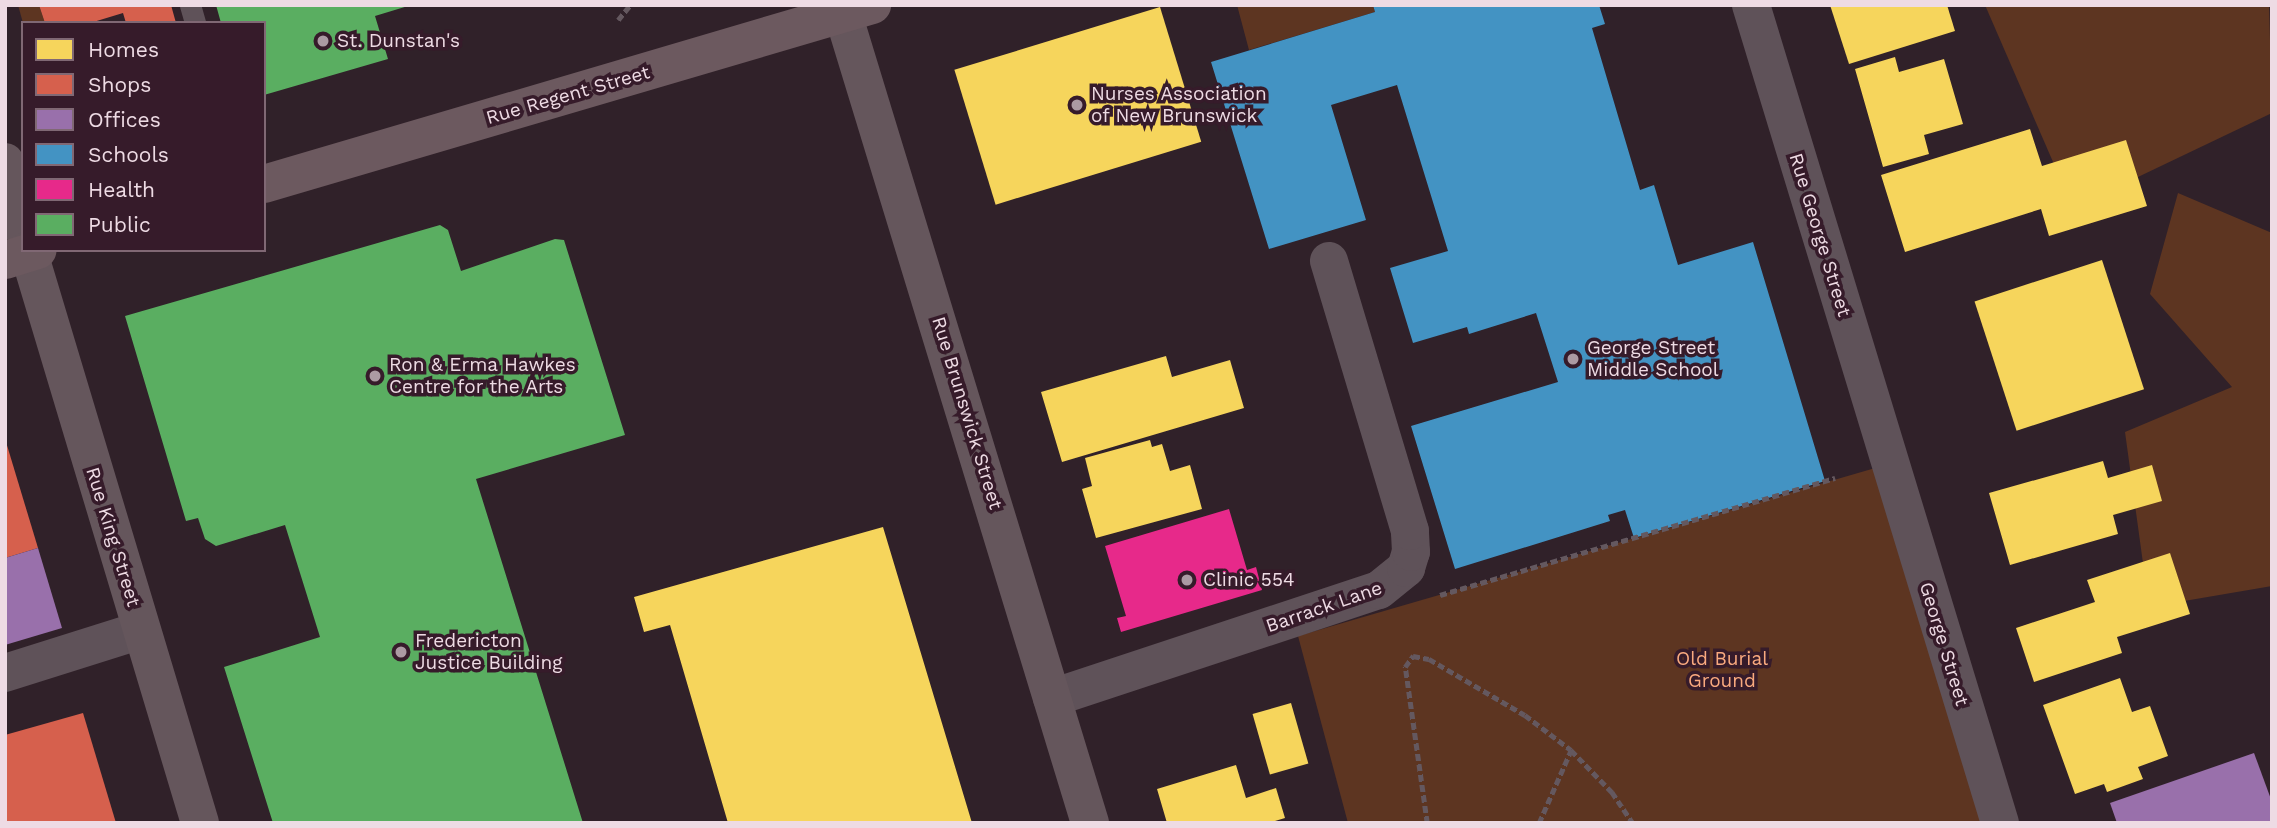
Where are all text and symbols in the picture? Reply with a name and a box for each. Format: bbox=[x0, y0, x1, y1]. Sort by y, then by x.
legend bbox=[21, 21, 266, 252]
place label: St. Dunstan's bbox=[337, 30, 460, 52]
marker: St. Dunstan's bbox=[315, 33, 331, 49]
text: Homes bbox=[88, 37, 159, 62]
street label: Rue Regent Street bbox=[484, 61, 652, 129]
text: Shops bbox=[88, 72, 151, 97]
place label: Nurses Association of New Brunswick bbox=[1091, 83, 1267, 127]
marker: Nurses Association of New Brunswick bbox=[1069, 97, 1085, 113]
text: Offices bbox=[88, 107, 161, 132]
text: Schools bbox=[88, 142, 169, 167]
street label: Rue George Street bbox=[1784, 151, 1856, 319]
text: Health bbox=[88, 177, 155, 202]
text: Public bbox=[88, 212, 151, 237]
street label: Rue Brunswick Street bbox=[927, 314, 1007, 512]
place label: George Street Middle School bbox=[1587, 337, 1719, 381]
marker: George Street Middle School bbox=[1565, 351, 1581, 367]
place label: Ron & Erma Hawkes Centre for the Arts bbox=[389, 354, 576, 398]
marker: Ron & Erma Hawkes Centre for the Arts bbox=[367, 368, 383, 384]
street label: Rue King Street bbox=[81, 465, 145, 609]
place label: Clinic 554 bbox=[1203, 569, 1295, 591]
marker: Clinic 554 bbox=[1177, 570, 1197, 590]
street label: Barrack Lane bbox=[1263, 576, 1385, 638]
street label: George Street bbox=[1914, 579, 1974, 709]
place label: Fredericton Justice Building bbox=[415, 630, 562, 674]
marker: Fredericton Justice Building bbox=[393, 644, 409, 660]
park label: Old Burial Ground bbox=[1676, 648, 1768, 692]

